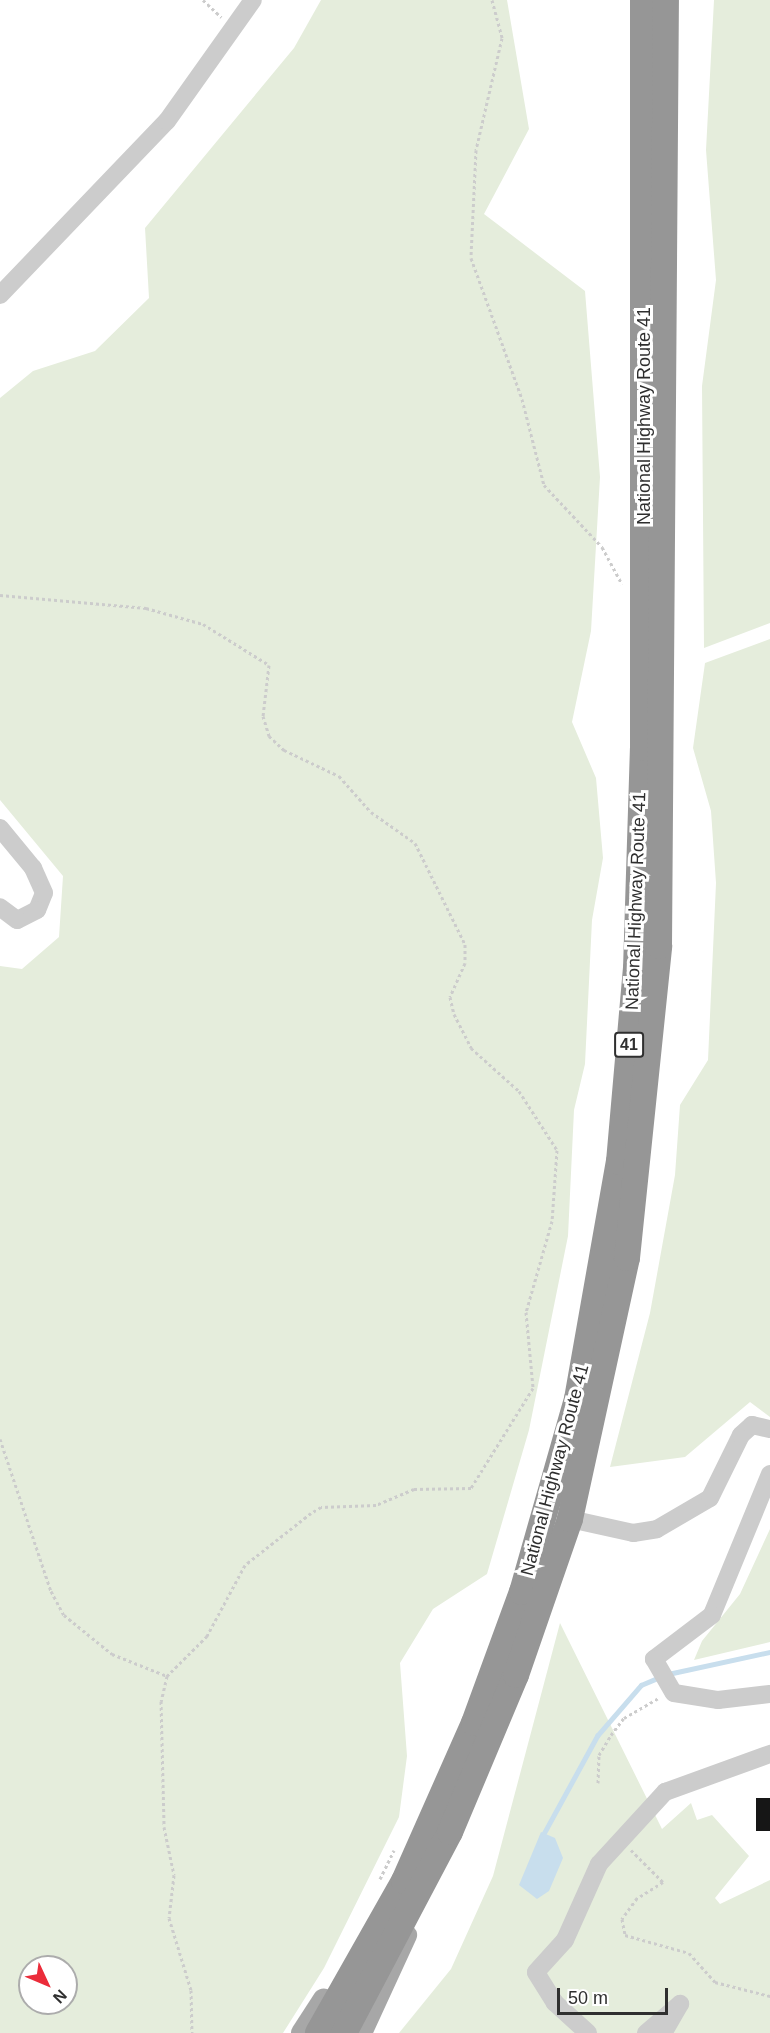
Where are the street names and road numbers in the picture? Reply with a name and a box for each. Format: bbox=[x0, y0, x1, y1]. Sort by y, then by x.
street label: National Highway Route 41 bbox=[633, 307, 655, 525]
street label: National Highway Route 41 bbox=[621, 792, 651, 1010]
road number: 41 bbox=[614, 1032, 644, 1058]
street label: National Highway Route 41 bbox=[516, 1362, 594, 1578]

